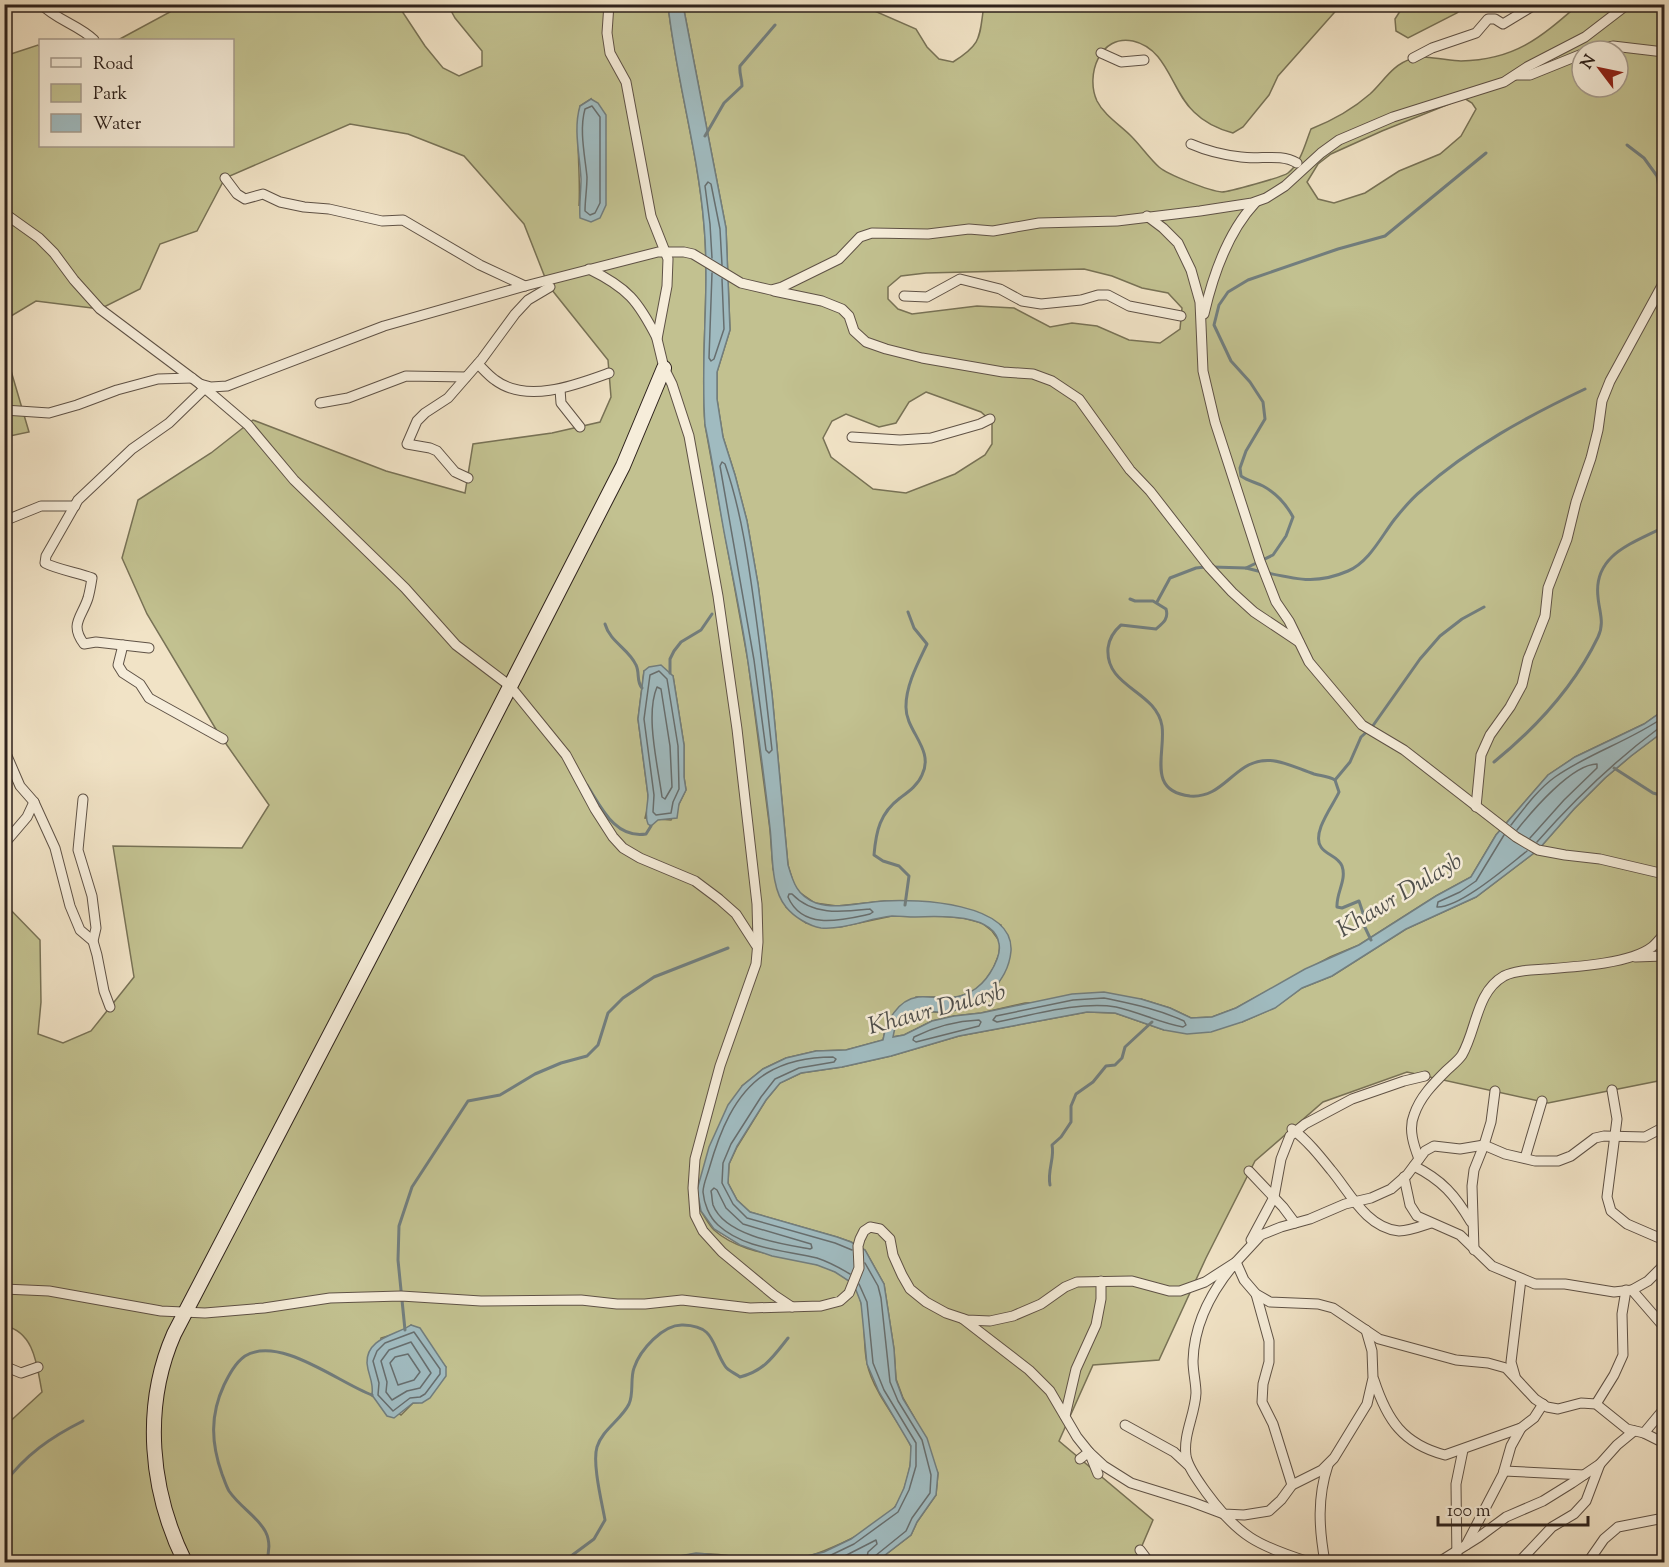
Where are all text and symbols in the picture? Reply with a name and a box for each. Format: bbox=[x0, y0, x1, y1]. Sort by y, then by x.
legend bbox=[39, 39, 234, 147]
north arrow bbox=[1570, 39, 1630, 99]
text: N bbox=[1576, 51, 1603, 74]
text: Road bbox=[93, 52, 133, 78]
text: Park bbox=[93, 82, 128, 108]
text: Water bbox=[93, 112, 142, 138]
water label: Khawr Dulayb bbox=[1331, 845, 1469, 947]
water label: Khawr Dulayb bbox=[864, 975, 1010, 1045]
scale bar bbox=[1438, 1489, 1588, 1527]
text: 100 m bbox=[1447, 1499, 1491, 1525]

